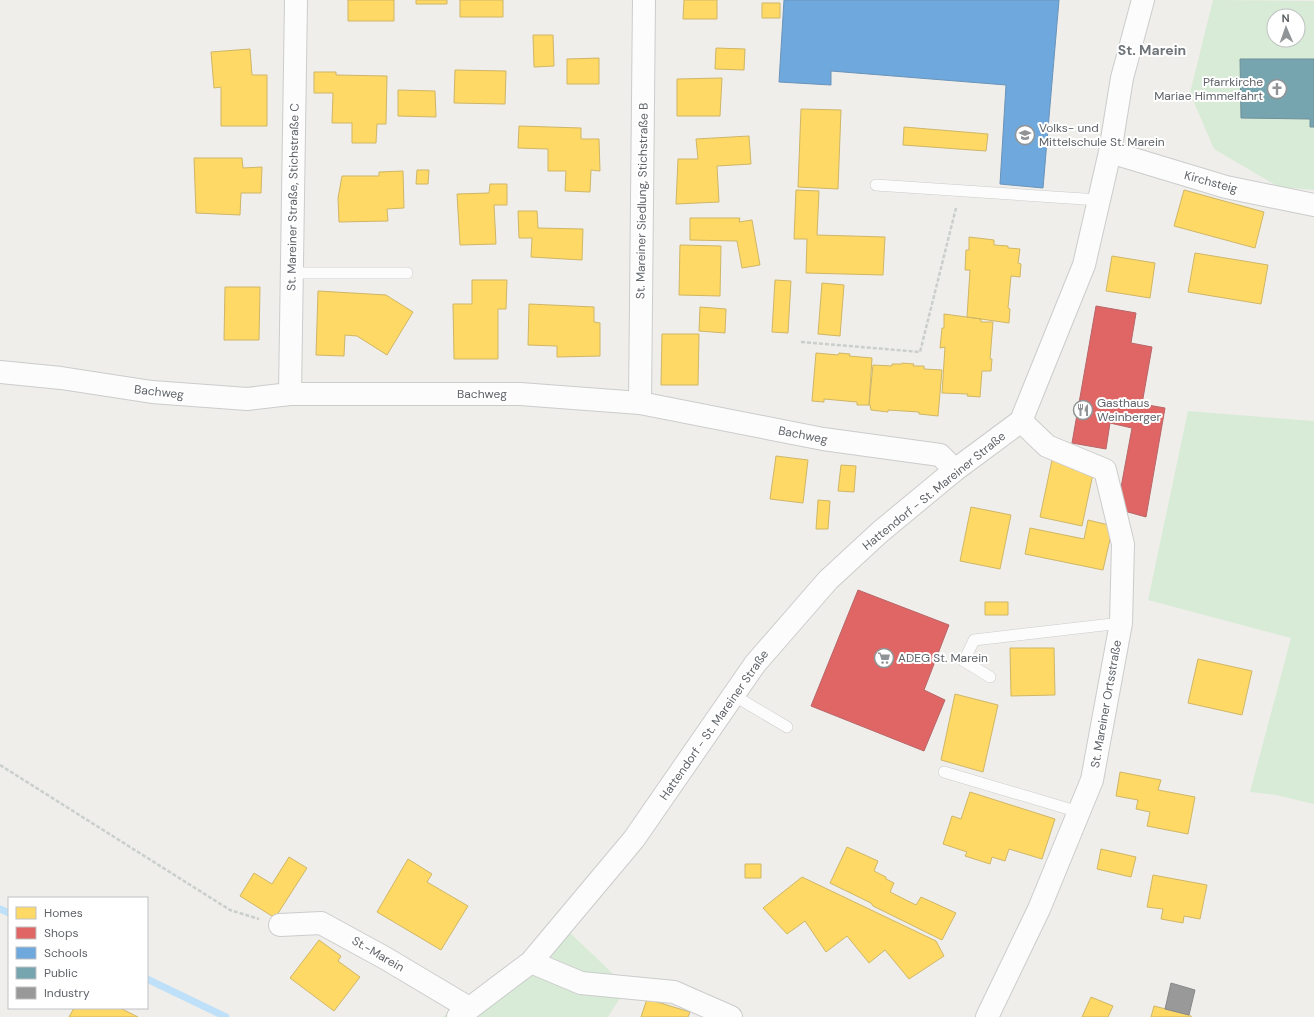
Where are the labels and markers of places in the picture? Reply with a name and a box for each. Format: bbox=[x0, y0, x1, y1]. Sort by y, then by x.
place label: Pfarrkirche Mariae Himmelfahrt bbox=[1154, 74, 1263, 104]
church icon: Pfarrkirche Mariae Himmelfahrt bbox=[1266, 78, 1288, 100]
place label: Volks- und Mittelschule St. Marein bbox=[1039, 120, 1165, 150]
school or university icon: Volks- und Mittelschule St. Marein bbox=[1014, 124, 1036, 146]
place label: Gasthaus Weinberger bbox=[1097, 395, 1161, 425]
restaurant icon: Gasthaus Weinberger bbox=[1072, 399, 1094, 421]
supermarket icon: ADEG St. Marein bbox=[873, 647, 895, 669]
place label: ADEG St. Marein bbox=[898, 650, 988, 666]

